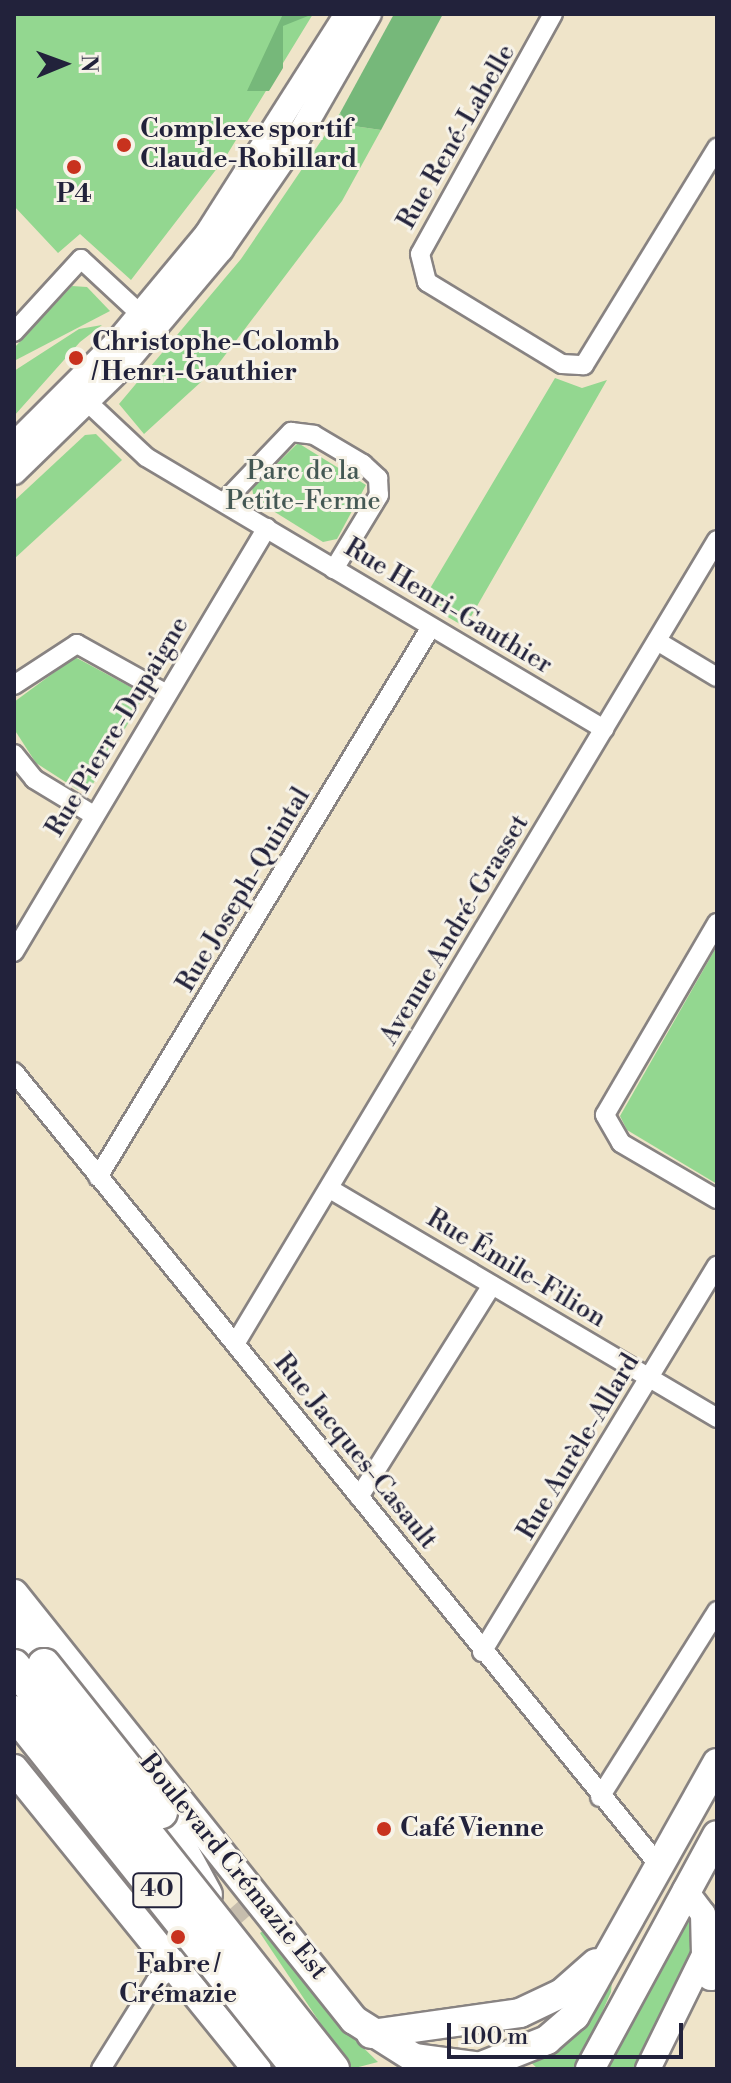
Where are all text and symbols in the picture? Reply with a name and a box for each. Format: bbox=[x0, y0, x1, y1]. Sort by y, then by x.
north arrow bbox=[24, 24, 104, 104]
street label: Rue René-Labelle bbox=[392, 39, 522, 235]
text: N bbox=[75, 55, 102, 73]
place label: Complexe sportif Claude-Robillard bbox=[140, 114, 357, 176]
marker: Complexe sportif Claude-Robillard bbox=[115, 136, 133, 154]
marker: P4 bbox=[65, 158, 83, 176]
place label: P4 bbox=[56, 179, 92, 211]
place label: Christophe-Colomb / Henri-Gauthier bbox=[92, 327, 340, 388]
marker: Christophe-Colomb / Henri-Gauthier bbox=[67, 349, 85, 367]
park label: Parc de la Petite-Ferme bbox=[225, 456, 381, 518]
street label: Rue Henri-Gauthier bbox=[338, 533, 558, 681]
street label: Rue Pierre-Dupaigne bbox=[40, 611, 196, 843]
street label: Rue Joseph-Quintal bbox=[171, 782, 317, 998]
street label: Avenue André-Grasset bbox=[374, 809, 536, 1051]
street label: Rue Émile-Filion bbox=[421, 1203, 611, 1335]
street label: Rue Jacques-Casault bbox=[267, 1348, 443, 1556]
street label: Rue Aurèle-Allard bbox=[511, 1349, 647, 1545]
street label: Boulevard Crémazie Est bbox=[132, 1748, 334, 1986]
place label: Café Vienne bbox=[400, 1813, 544, 1845]
marker: Café Vienne bbox=[375, 1820, 393, 1838]
road number: 40 bbox=[131, 1870, 183, 1910]
marker: Fabre / Crémazie bbox=[169, 1928, 187, 1946]
place label: Fabre / Crémazie bbox=[119, 1949, 237, 2010]
scale bar bbox=[451, 2007, 687, 2057]
text: 100 m bbox=[461, 2022, 528, 2052]

